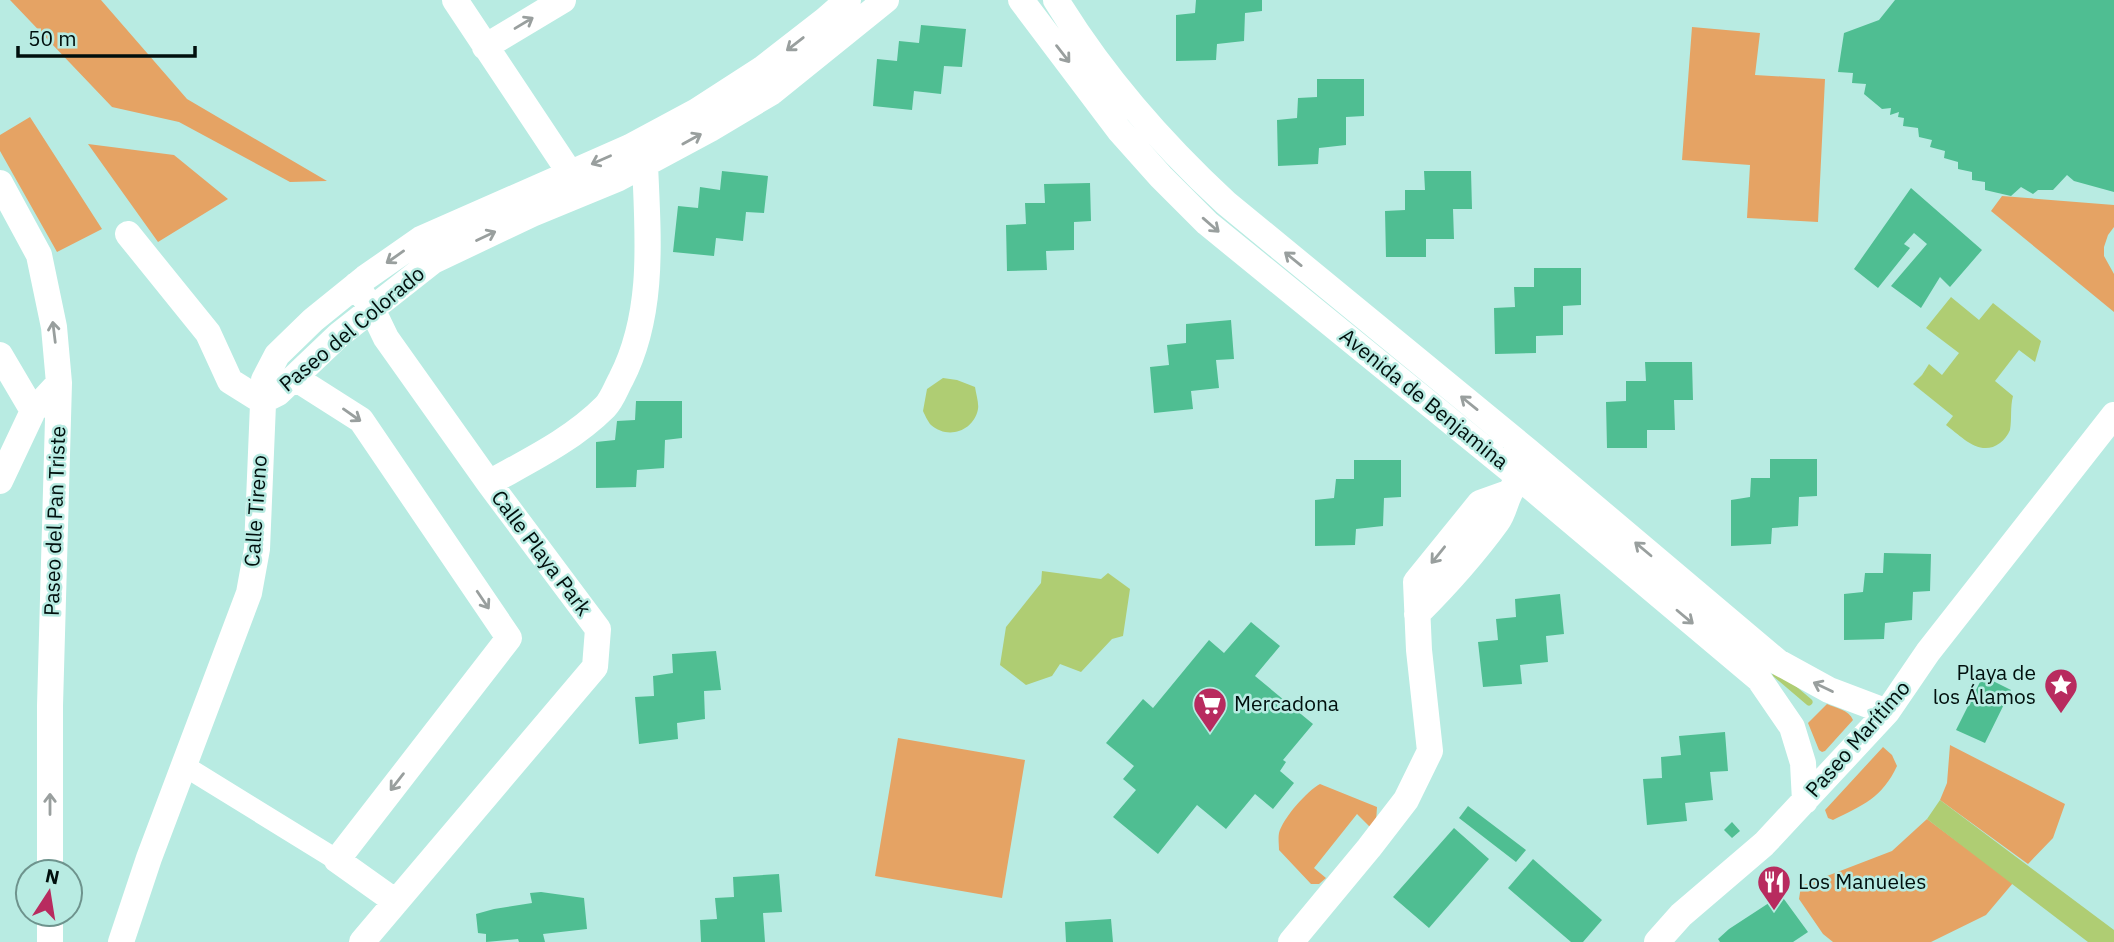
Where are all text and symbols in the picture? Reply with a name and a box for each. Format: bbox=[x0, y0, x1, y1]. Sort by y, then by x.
scale bar bbox=[18, 14, 194, 58]
one-way arrow bbox=[513, 16, 533, 30]
text: 50 m bbox=[28, 24, 77, 52]
one-way arrow bbox=[787, 36, 805, 51]
one-way arrow bbox=[1055, 44, 1070, 63]
one-way arrow bbox=[681, 132, 702, 145]
one-way arrow bbox=[590, 154, 612, 167]
one-way arrow bbox=[1202, 217, 1220, 233]
one-way arrow bbox=[475, 228, 496, 242]
one-way arrow bbox=[386, 250, 405, 264]
one-way arrow bbox=[1284, 251, 1302, 267]
street label: Paseo del Colorado bbox=[273, 259, 430, 397]
one-way arrow bbox=[47, 321, 60, 344]
street label: Avenida de Benjamina bbox=[1334, 321, 1515, 475]
one-way arrow bbox=[1460, 395, 1478, 411]
one-way arrow bbox=[342, 408, 361, 422]
street label: Paseo del Pan Triste bbox=[37, 425, 71, 616]
street label: Calle Tireno bbox=[237, 454, 273, 568]
street label: Calle Playa Park bbox=[485, 484, 598, 621]
one-way arrow bbox=[1635, 541, 1653, 557]
one-way arrow bbox=[1430, 545, 1445, 564]
one-way arrow bbox=[476, 590, 490, 609]
one-way arrow bbox=[1676, 609, 1694, 625]
place label: Playa de los Álamos bbox=[1933, 658, 2036, 710]
place icon: Playa de los Álamos bbox=[2042, 666, 2080, 715]
street label: Paseo Marítimo bbox=[1799, 674, 1916, 803]
one-way arrow bbox=[1813, 679, 1834, 693]
supermarket icon: Mercadona bbox=[1191, 685, 1229, 734]
place label: Mercadona bbox=[1234, 689, 1339, 717]
one-way arrow bbox=[390, 772, 405, 790]
one-way arrow bbox=[43, 793, 57, 816]
north arrow bbox=[14, 858, 84, 928]
text: N bbox=[43, 863, 62, 890]
restaurant icon: Los Manueles bbox=[1755, 863, 1793, 912]
place label: Los Manueles bbox=[1798, 867, 1926, 895]

